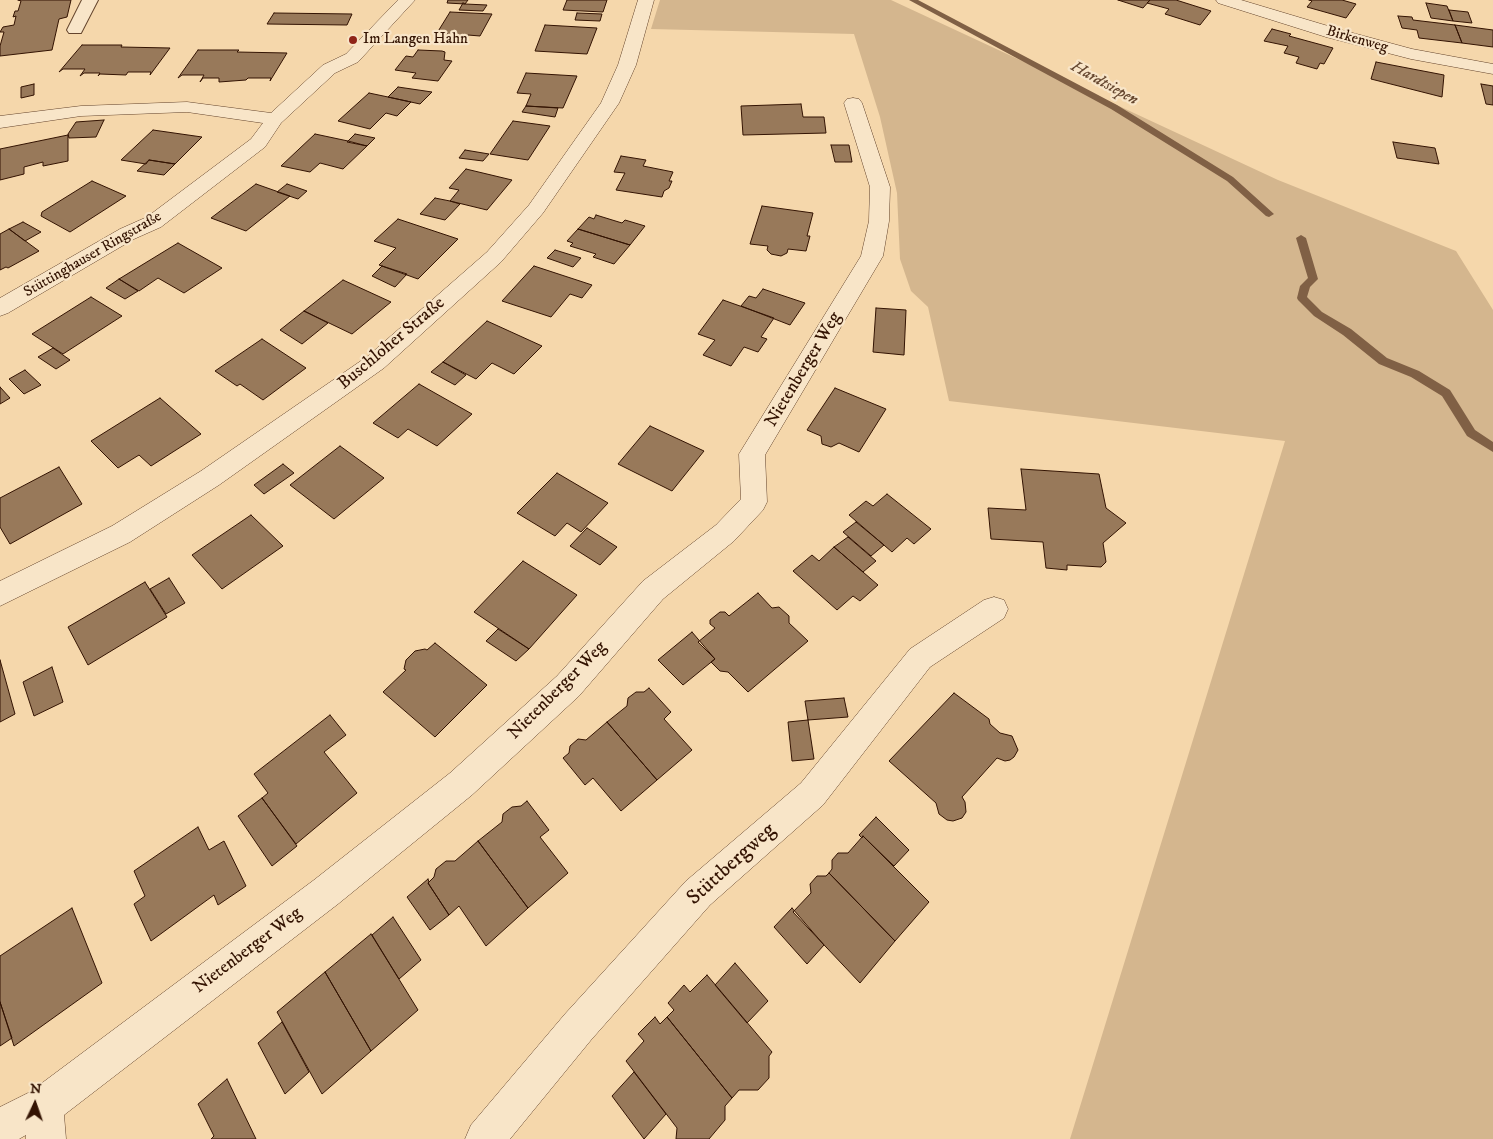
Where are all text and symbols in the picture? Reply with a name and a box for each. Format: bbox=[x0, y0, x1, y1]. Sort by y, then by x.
street label: Birkenweg bbox=[1324, 23, 1390, 57]
place label: Im Langen Hahn bbox=[363, 31, 468, 49]
marker: Im Langen Hahn bbox=[347, 34, 359, 46]
water label: Hardtsiepen bbox=[1067, 58, 1141, 110]
street label: Stüttinghauser Ringstraße bbox=[21, 208, 165, 302]
street label: Buschloher Straße bbox=[334, 293, 450, 395]
street label: Nietenberger Weg bbox=[761, 309, 847, 431]
street label: Nietenberger Weg bbox=[504, 637, 612, 745]
street label: Stüttbergweg bbox=[682, 819, 782, 911]
street label: Nietenberger Weg bbox=[190, 903, 306, 999]
north arrow bbox=[10, 1079, 60, 1129]
text: N bbox=[30, 1080, 42, 1098]

